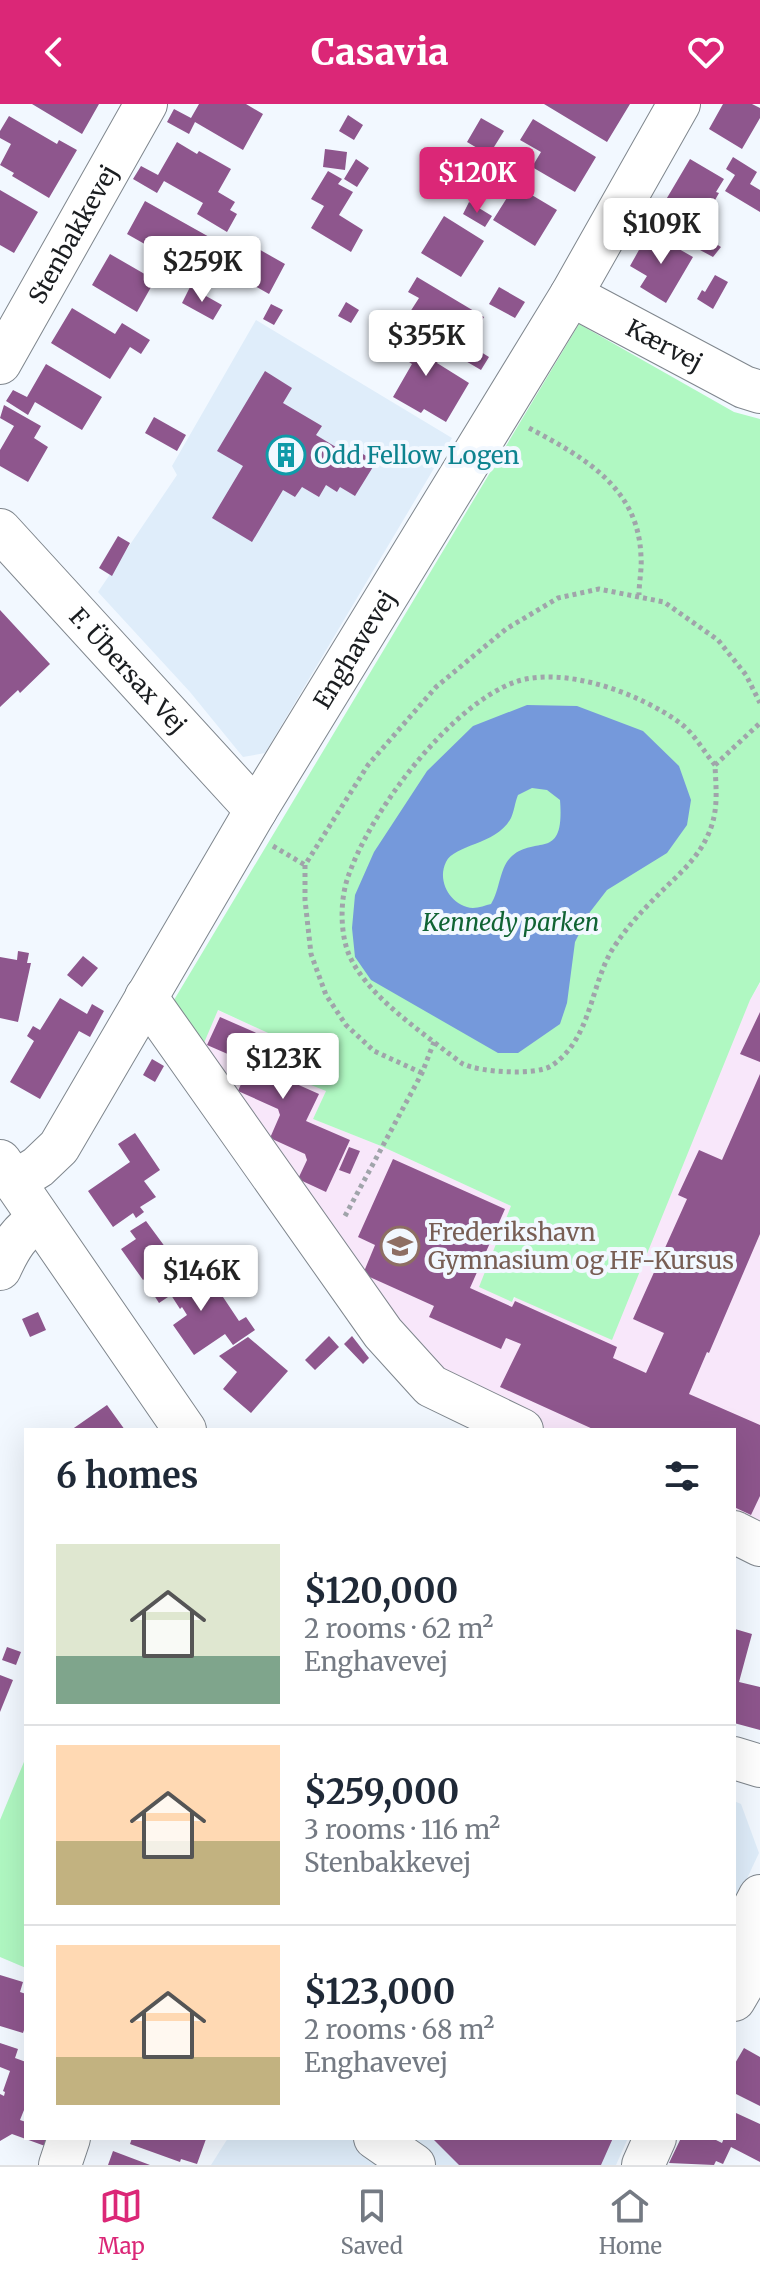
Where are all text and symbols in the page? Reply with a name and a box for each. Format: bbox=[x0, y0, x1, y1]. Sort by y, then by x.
icon: back bbox=[32, 30, 76, 74]
text: Casavia bbox=[311, 30, 449, 75]
icon: heart bbox=[684, 30, 728, 74]
pin: $120K bbox=[421, 147, 533, 215]
text: $120K bbox=[438, 156, 516, 189]
street label: Stenbakkevej bbox=[21, 159, 124, 309]
pin: $109K bbox=[605, 198, 717, 266]
text: $109K bbox=[621, 207, 701, 240]
pin: $259K bbox=[146, 236, 258, 304]
text: $259K bbox=[162, 245, 242, 278]
pin: $355K bbox=[370, 310, 482, 378]
street label: Kærvej bbox=[621, 312, 708, 378]
text: $355K bbox=[387, 319, 465, 352]
building icon: Odd Fellow Logen bbox=[265, 434, 307, 476]
place label: Odd Fellow Logen bbox=[314, 440, 520, 471]
street label: Enghavevej bbox=[306, 584, 402, 714]
street label: F. Übersax Vej bbox=[63, 601, 194, 740]
park label: Kennedy parken bbox=[422, 907, 599, 938]
pin: $123K bbox=[227, 1033, 339, 1101]
text: $123K bbox=[245, 1042, 321, 1075]
place label: Frederikshavn Gymnasium og HF-Kursus bbox=[428, 1217, 734, 1276]
school or university icon: Frederikshavn Gymnasium og HF-Kursus bbox=[379, 1225, 421, 1267]
pin: $146K bbox=[145, 1245, 257, 1313]
text: $146K bbox=[162, 1254, 240, 1287]
icon: filters bbox=[660, 1454, 704, 1498]
text: 6 homes bbox=[56, 1455, 198, 1497]
text: $120,000 bbox=[304, 1570, 458, 1612]
icon: home bbox=[120, 1576, 216, 1672]
text: 2 rooms · 62 m² bbox=[304, 1612, 493, 1645]
text: Enghavevej bbox=[304, 1645, 448, 1678]
text: $259,000 bbox=[304, 1771, 459, 1813]
icon: home bbox=[120, 1777, 216, 1873]
text: 3 rooms · 116 m² bbox=[304, 1813, 500, 1846]
text: Stenbakkevej bbox=[304, 1846, 471, 1879]
text: $123,000 bbox=[304, 1971, 455, 2013]
icon: home bbox=[120, 1977, 216, 2073]
text: 2 rooms · 68 m² bbox=[304, 2013, 494, 2046]
text: Enghavevej bbox=[304, 2046, 448, 2079]
tab: Map bbox=[98, 2184, 145, 2260]
tab: Saved bbox=[341, 2184, 403, 2260]
tab: Home bbox=[599, 2184, 662, 2260]

